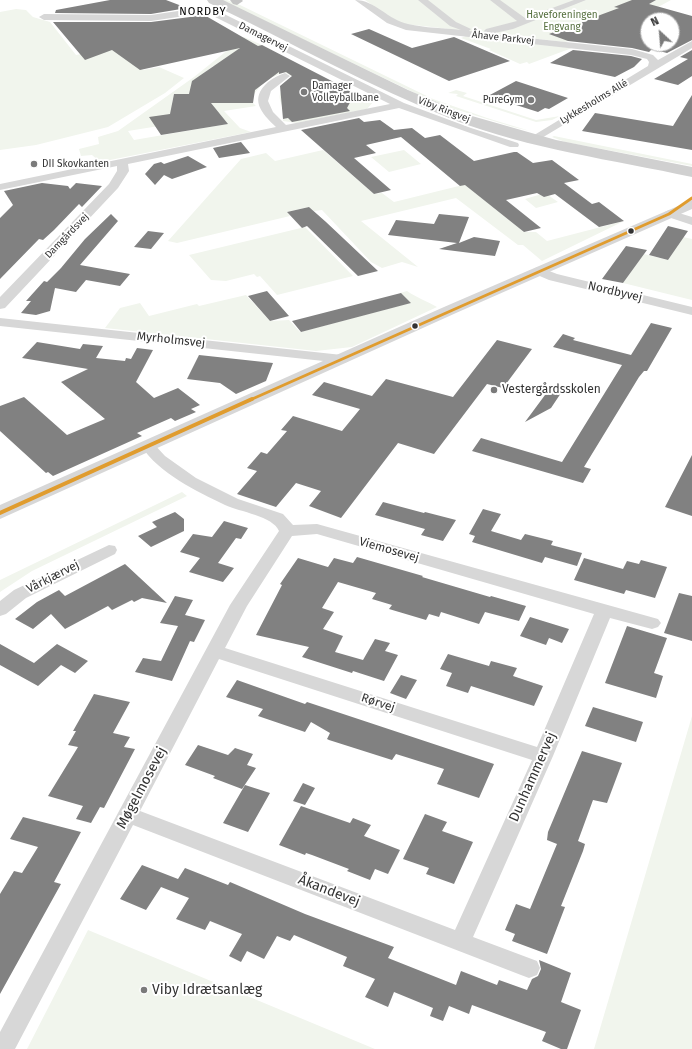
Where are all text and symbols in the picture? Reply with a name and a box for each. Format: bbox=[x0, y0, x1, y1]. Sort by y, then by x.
district label: NORDBY bbox=[179, 5, 227, 19]
park label: Haveforeningen Engvang bbox=[526, 9, 598, 32]
north arrow bbox=[640, 12, 680, 52]
text: N bbox=[649, 14, 661, 29]
street label: Damagervej bbox=[237, 20, 289, 54]
street label: Åhave Parkvej bbox=[471, 29, 535, 47]
street label: Lykkesholms Allé bbox=[558, 77, 630, 127]
place label: Damager Volleyballbane bbox=[312, 80, 379, 104]
marker: Damager Volleyballbane bbox=[299, 87, 309, 97]
place label: PureGym bbox=[483, 94, 523, 106]
street label: Viby Ringvej bbox=[416, 95, 472, 125]
marker: PureGym bbox=[526, 95, 536, 105]
place label: DII Skovkanten bbox=[42, 158, 109, 170]
marker: DII Skovkanten bbox=[29, 159, 39, 169]
street label: Damgårdsvej bbox=[43, 211, 91, 261]
unlabelled marker bbox=[626, 226, 636, 236]
street label: Nordbyvej bbox=[586, 279, 644, 305]
unlabelled marker bbox=[410, 321, 420, 331]
street label: Myrholmsvej bbox=[136, 329, 206, 351]
place label: Vestergårdsskolen bbox=[502, 383, 601, 397]
marker: Vestergårdsskolen bbox=[489, 385, 499, 395]
street label: Viemosevej bbox=[357, 535, 421, 565]
street label: Vårkjærvej bbox=[24, 558, 82, 596]
street label: Rørvej bbox=[359, 691, 397, 715]
street label: Dunhammervej bbox=[506, 729, 560, 825]
street label: Møgelmosevej bbox=[113, 744, 171, 832]
street label: Åkandevej bbox=[296, 871, 362, 911]
place label: Viby Idrætsanlæg bbox=[152, 982, 262, 998]
marker: Viby Idrætsanlæg bbox=[139, 985, 149, 995]

